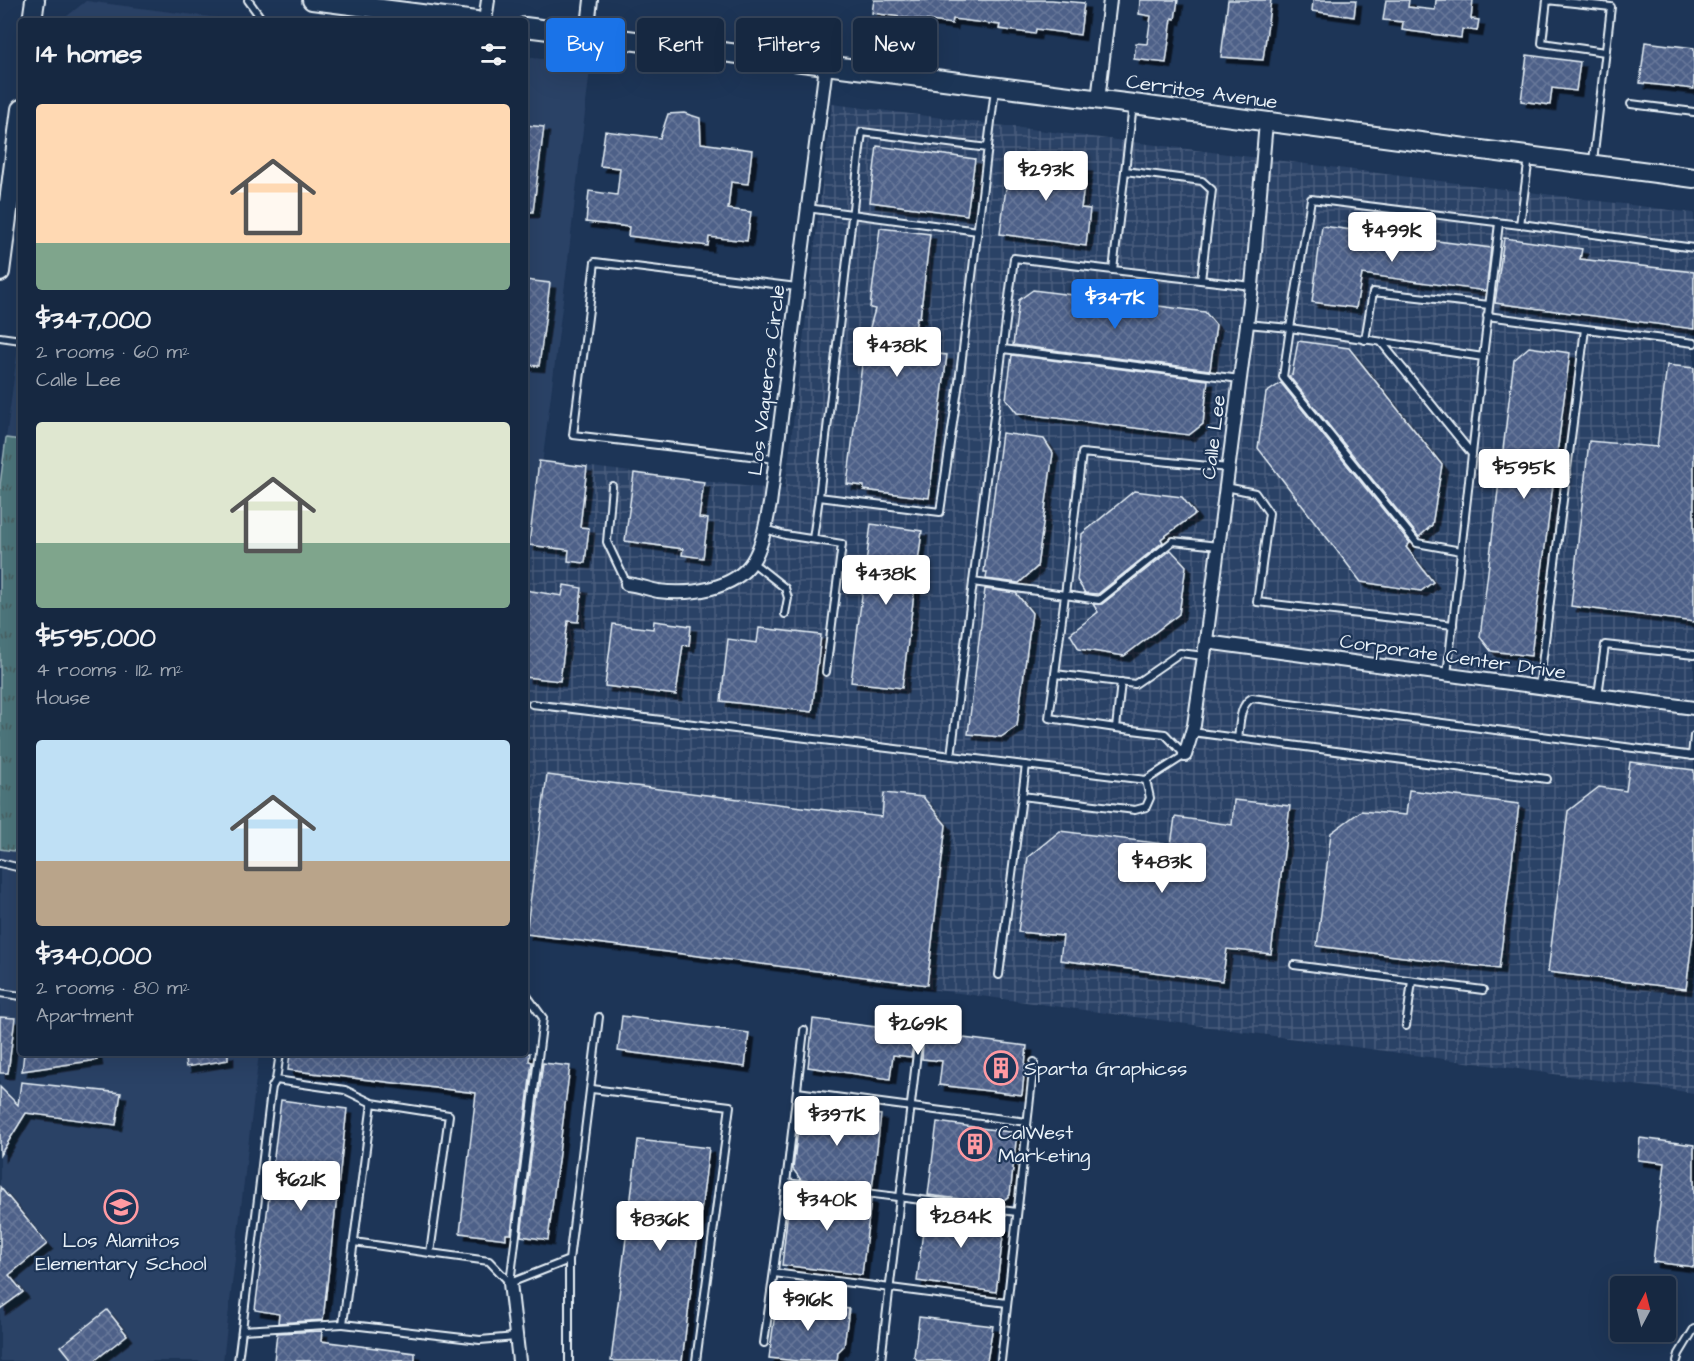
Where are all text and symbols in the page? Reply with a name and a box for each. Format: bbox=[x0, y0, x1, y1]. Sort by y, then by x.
chip: Buy bbox=[546, 18, 625, 72]
chip: Rent bbox=[637, 18, 724, 72]
chip: Filters bbox=[736, 18, 841, 72]
chip: New bbox=[853, 18, 937, 72]
text: 14 homes bbox=[36, 36, 142, 72]
icon: filters bbox=[477, 38, 510, 71]
street label: Cerritos Avenue bbox=[1124, 68, 1279, 116]
icon: home bbox=[219, 143, 327, 251]
pin: $293K bbox=[1004, 151, 1088, 202]
text: $293K bbox=[1018, 156, 1074, 184]
pin: $499K bbox=[1350, 212, 1434, 263]
text: $499K bbox=[1362, 217, 1422, 245]
pin: $347K bbox=[1073, 279, 1157, 330]
street label: Los Vaqueros Circle bbox=[741, 283, 793, 477]
text: $347K bbox=[1085, 284, 1145, 312]
text: $347,000 bbox=[36, 302, 151, 338]
pin: $438K bbox=[855, 327, 939, 378]
text: $438K bbox=[867, 332, 927, 360]
text: 2 rooms · 60 m² bbox=[36, 338, 190, 366]
text: Calle Lee bbox=[36, 366, 121, 394]
street label: Calle Lee bbox=[1195, 393, 1233, 481]
pin: $595K bbox=[1482, 449, 1566, 500]
text: $595K bbox=[1493, 454, 1555, 482]
icon: home bbox=[219, 461, 327, 569]
pin: $438K bbox=[844, 555, 928, 606]
text: $438K bbox=[856, 560, 916, 588]
text: $595,000 bbox=[36, 620, 156, 656]
street label: Corporate Center Drive bbox=[1338, 627, 1568, 687]
text: 4 rooms · 112 m² bbox=[36, 656, 183, 684]
text: House bbox=[36, 684, 90, 712]
icon: home bbox=[219, 779, 327, 887]
pin: $483K bbox=[1120, 843, 1204, 894]
text: $483K bbox=[1132, 848, 1192, 876]
text: $340,000 bbox=[36, 938, 152, 974]
text: 2 rooms · 80 m² bbox=[36, 974, 190, 1002]
text: Apartment bbox=[36, 1002, 134, 1030]
pin: $269K bbox=[876, 1005, 960, 1056]
text: $269K bbox=[889, 1010, 947, 1038]
building icon: Sparta Graphicss bbox=[983, 1050, 1019, 1086]
place label: Sparta Graphicss bbox=[1024, 1055, 1187, 1083]
pin: $397K bbox=[795, 1096, 879, 1147]
text: $397K bbox=[808, 1101, 866, 1129]
place label: CalWest Marketing bbox=[998, 1119, 1090, 1171]
building icon: CalWest Marketing bbox=[957, 1126, 993, 1162]
pin: $621K bbox=[259, 1161, 343, 1212]
text: $621K bbox=[276, 1166, 326, 1194]
pin: $340K bbox=[785, 1181, 869, 1232]
text: $340K bbox=[797, 1186, 857, 1214]
school or university icon: Los Alamitos Elementary School bbox=[103, 1189, 139, 1225]
pin: $284K bbox=[919, 1198, 1003, 1249]
pin: $836K bbox=[618, 1201, 702, 1252]
text: $284K bbox=[930, 1203, 992, 1231]
text: $836K bbox=[631, 1206, 689, 1234]
place label: Los Alamitos Elementary School bbox=[35, 1227, 207, 1279]
north arrow bbox=[1610, 1276, 1676, 1342]
map controls bbox=[1610, 1276, 1676, 1342]
pin: $916K bbox=[766, 1281, 850, 1332]
text: $916K bbox=[783, 1286, 833, 1314]

